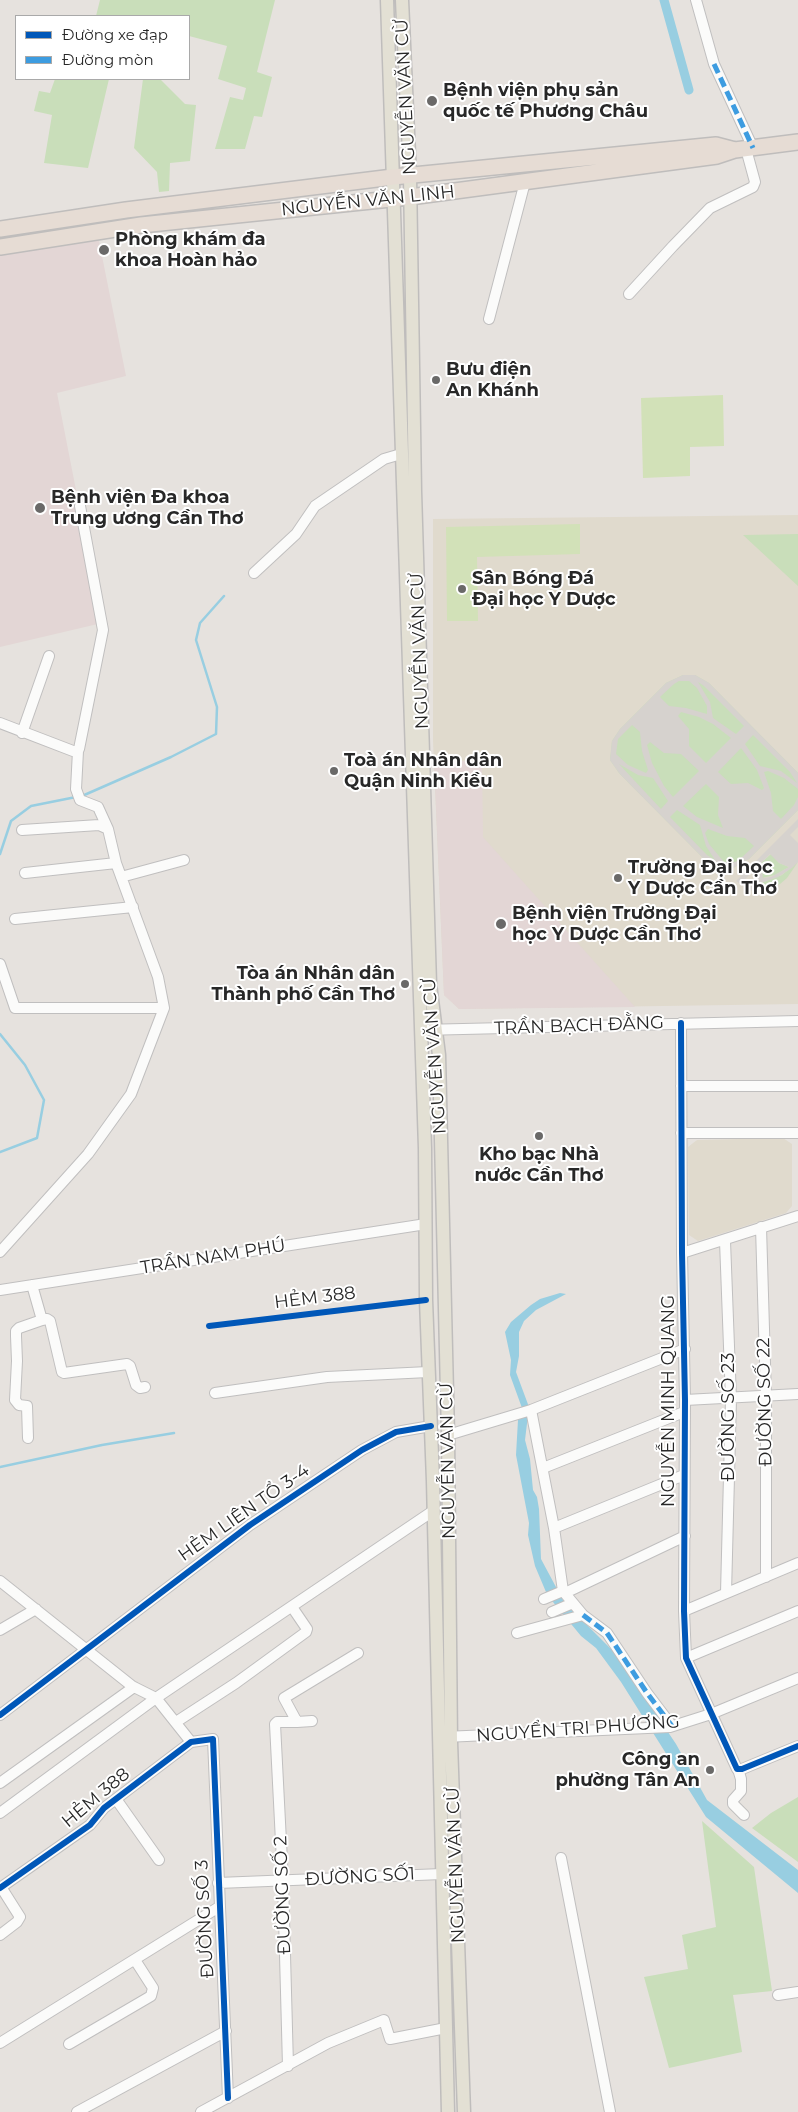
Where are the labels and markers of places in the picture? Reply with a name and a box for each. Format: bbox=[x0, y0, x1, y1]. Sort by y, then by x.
place label: Bệnh viện phụ sản quốc tế Phương Châu bbox=[443, 80, 648, 122]
marker: Bệnh viện phụ sản quốc tế Phương Châu bbox=[425, 94, 439, 108]
place label: Phòng khám đa khoa Hoàn hảo bbox=[115, 229, 266, 272]
marker: Phòng khám đa khoa Hoàn hảo bbox=[97, 243, 111, 257]
place label: Bưu điện An Khánh bbox=[446, 359, 539, 402]
marker: Bưu điện An Khánh bbox=[430, 374, 442, 386]
place label: Bệnh viện Đa khoa Trung ương Cần Thơ bbox=[51, 487, 244, 530]
marker: Bệnh viện Đa khoa Trung ương Cần Thơ bbox=[33, 501, 47, 515]
place label: Sân Bóng Đá Đại học Y Dược bbox=[472, 568, 616, 610]
marker: Sân Bóng Đá Đại học Y Dược bbox=[456, 583, 468, 595]
place label: Toà án Nhân dân Quận Ninh Kiều bbox=[344, 750, 502, 792]
marker: Toà án Nhân dân Quận Ninh Kiều bbox=[328, 765, 340, 777]
place label: Trường Đại học Y Dược Cần Thơ bbox=[628, 857, 777, 900]
marker: Trường Đại học Y Dược Cần Thơ bbox=[612, 872, 624, 884]
place label: Bệnh viện Trường Đại học Y Dược Cần Thơ bbox=[512, 903, 717, 946]
marker: Bệnh viện Trường Đại học Y Dược Cần Thơ bbox=[494, 917, 508, 931]
place label: Tòa án Nhân dân Thành phố Cần Thơ bbox=[212, 963, 395, 1006]
marker: Tòa án Nhân dân Thành phố Cần Thơ bbox=[399, 978, 411, 990]
marker: Kho bạc Nhà nước Cần Thơ bbox=[533, 1130, 545, 1142]
place label: Kho bạc Nhà nước Cần Thơ bbox=[474, 1144, 604, 1186]
place label: Công an phường Tân An bbox=[555, 1749, 700, 1792]
marker: Công an phường Tân An bbox=[704, 1764, 716, 1776]

